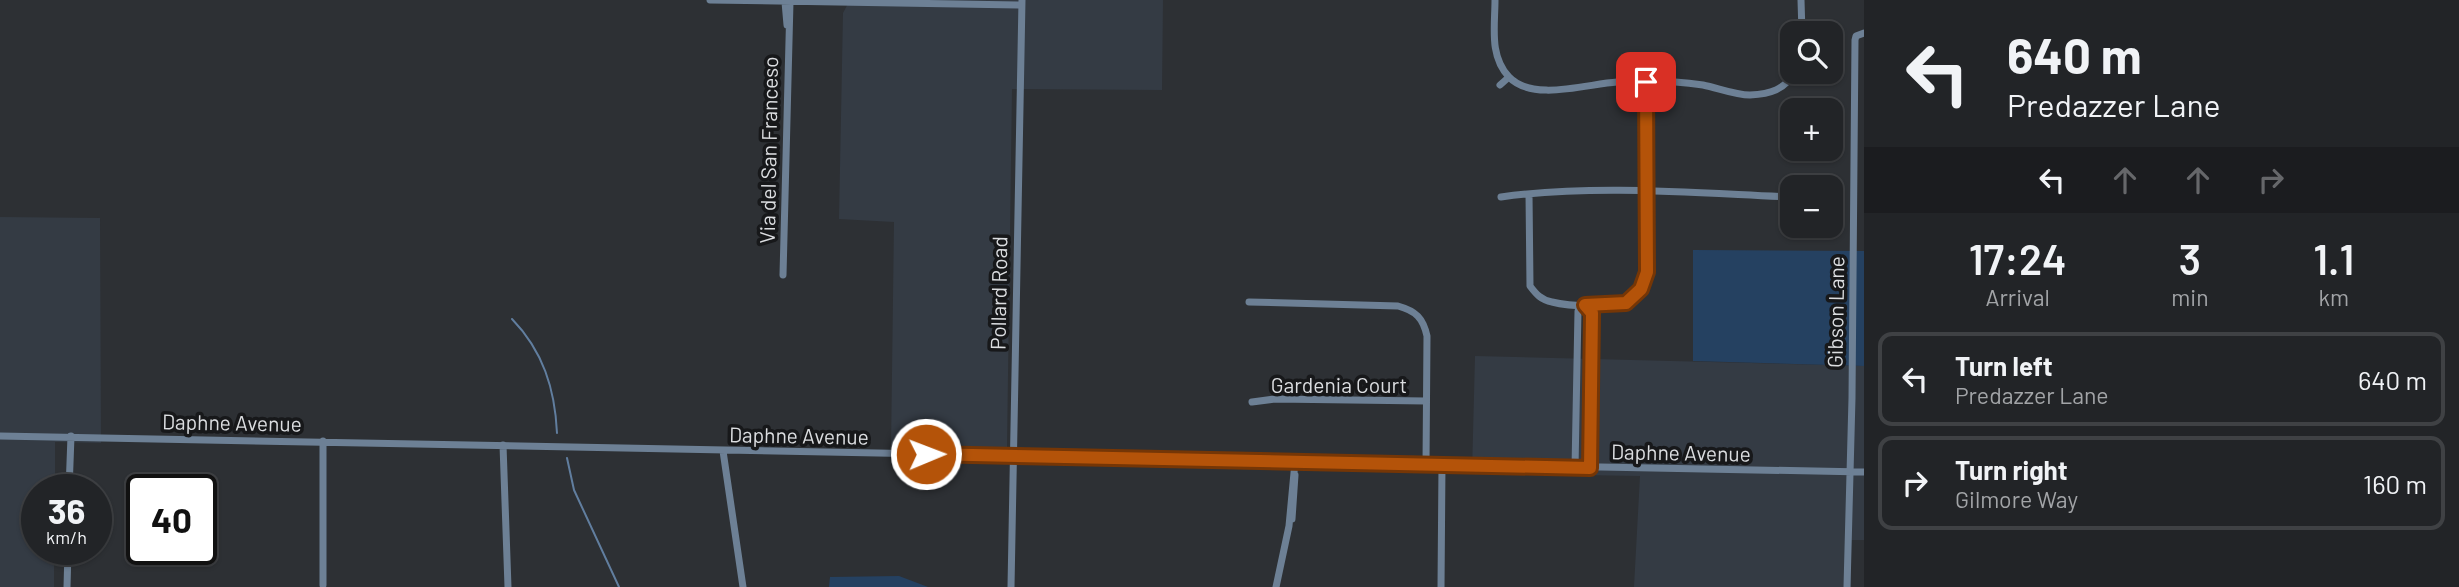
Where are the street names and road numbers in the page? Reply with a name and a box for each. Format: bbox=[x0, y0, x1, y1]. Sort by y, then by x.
street label: Via del San Franceso bbox=[754, 56, 782, 244]
street label: Pollard Road bbox=[985, 236, 1011, 350]
street label: Gibson Lane bbox=[1822, 256, 1848, 368]
street label: Gardenia Court bbox=[1271, 372, 1407, 397]
street label: Daphne Avenue bbox=[162, 408, 302, 436]
street label: Daphne Avenue bbox=[729, 421, 869, 449]
street label: Daphne Avenue bbox=[1611, 438, 1751, 466]

